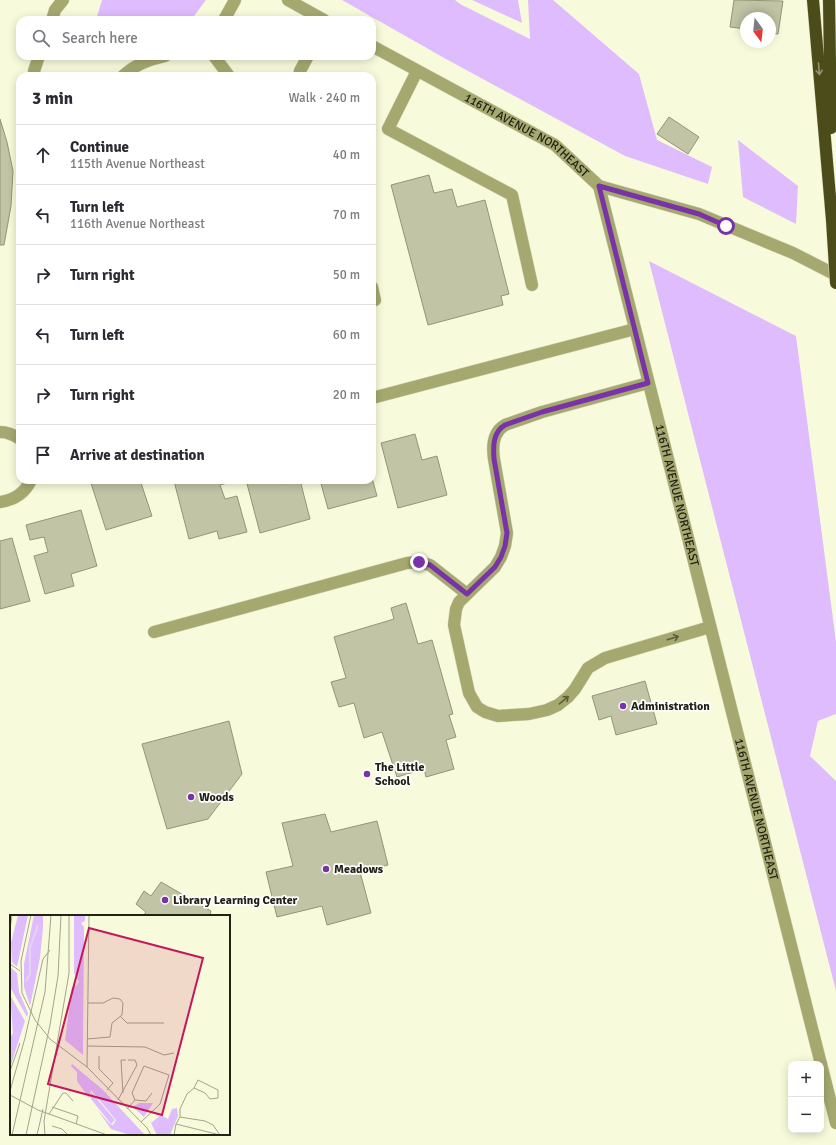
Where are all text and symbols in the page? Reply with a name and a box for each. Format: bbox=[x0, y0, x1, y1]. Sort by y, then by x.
north arrow bbox=[740, 12, 776, 48]
search box bbox=[16, 16, 376, 60]
icon: search bbox=[30, 27, 52, 49]
text: Search here bbox=[62, 29, 138, 47]
one-way arrow bbox=[815, 62, 823, 75]
text: 3 min bbox=[32, 88, 73, 109]
text: Walk · 240 m bbox=[289, 90, 360, 106]
street label: 116TH AVENUE NORTHEAST bbox=[462, 90, 592, 181]
text: Continue bbox=[70, 138, 129, 156]
icon: ahead bbox=[32, 144, 54, 166]
text: 40 m bbox=[333, 147, 360, 163]
text: 115th Avenue Northeast bbox=[70, 156, 205, 172]
text: Turn left bbox=[70, 198, 124, 216]
icon: left bbox=[32, 204, 54, 226]
text: 70 m bbox=[333, 207, 360, 223]
text: 116th Avenue Northeast bbox=[70, 216, 205, 232]
route start bbox=[717, 217, 735, 235]
icon: right bbox=[32, 264, 54, 286]
text: Turn right bbox=[70, 266, 135, 284]
text: 50 m bbox=[333, 267, 360, 283]
icon: left bbox=[32, 324, 54, 346]
text: Turn left bbox=[70, 326, 124, 344]
text: 60 m bbox=[333, 327, 360, 343]
icon: right bbox=[32, 384, 54, 406]
text: Turn right bbox=[70, 386, 135, 404]
text: 20 m bbox=[333, 387, 360, 403]
street label: 116TH AVENUE NORTHEAST bbox=[652, 423, 702, 568]
icon: arrive bbox=[32, 444, 54, 466]
text: Arrive at destination bbox=[70, 446, 205, 464]
route end bbox=[410, 553, 428, 571]
one-way arrow bbox=[666, 634, 679, 641]
one-way arrow bbox=[559, 695, 570, 704]
place label: Administration bbox=[631, 699, 710, 714]
marker: Administration bbox=[618, 701, 628, 711]
street label: 116TH AVENUE NORTHEAST bbox=[731, 737, 781, 882]
place label: The Little School bbox=[375, 760, 424, 789]
marker: The Little School bbox=[362, 769, 372, 779]
place label: Woods bbox=[199, 790, 234, 805]
marker: Woods bbox=[186, 792, 196, 802]
place label: Meadows bbox=[334, 862, 384, 877]
marker: Meadows bbox=[321, 864, 331, 874]
place label: Library Learning Center bbox=[173, 893, 298, 908]
marker: Library Learning Center bbox=[160, 895, 170, 905]
inset map bbox=[10, 915, 230, 1135]
map controls bbox=[788, 1061, 824, 1133]
button: + bbox=[788, 1061, 824, 1097]
button: − bbox=[788, 1097, 824, 1133]

